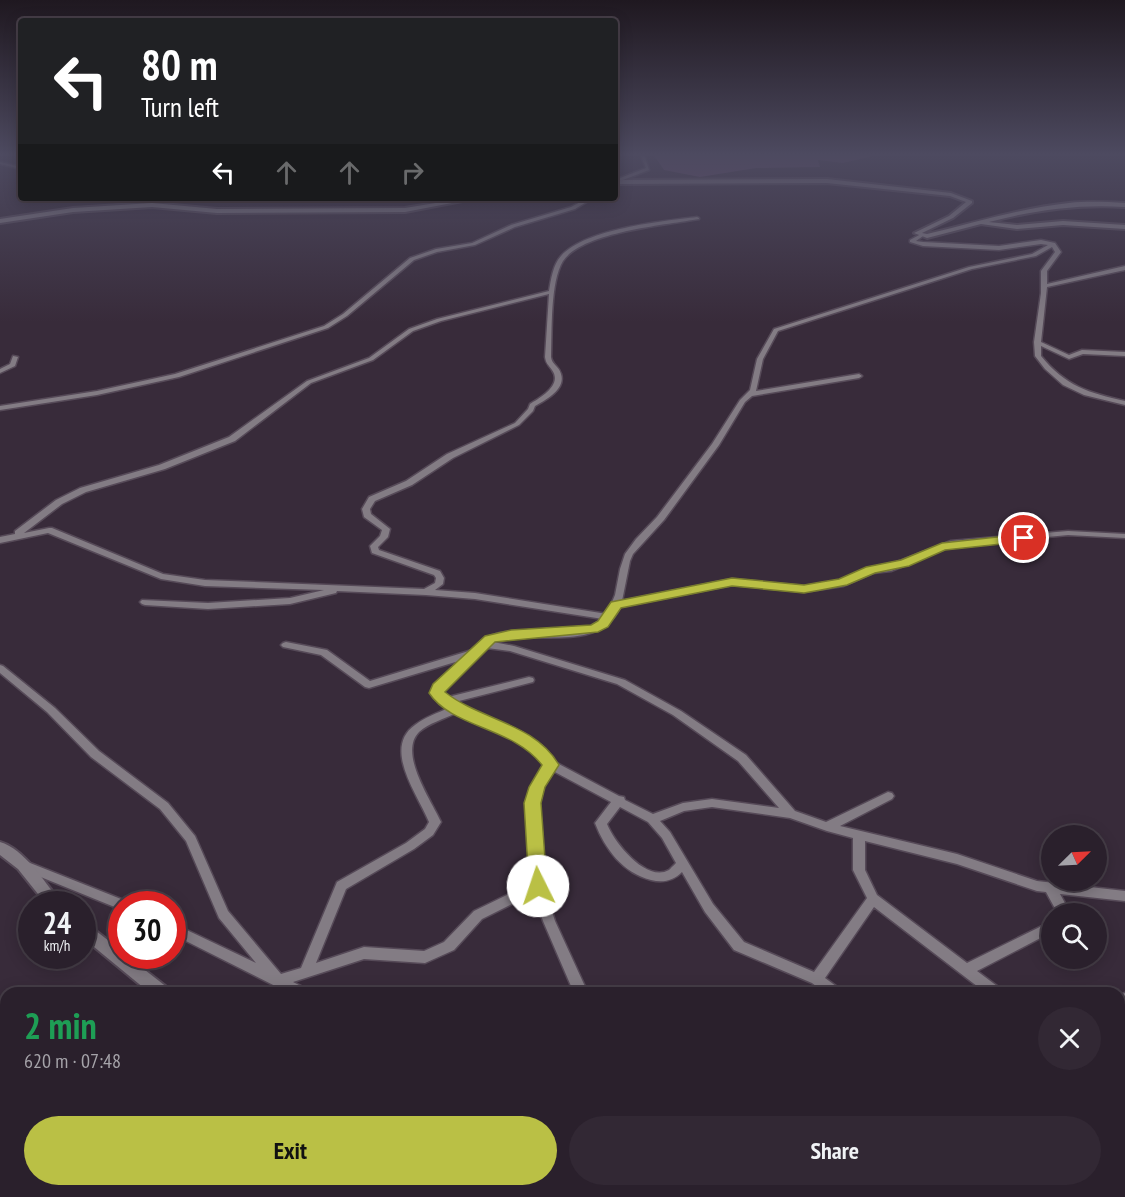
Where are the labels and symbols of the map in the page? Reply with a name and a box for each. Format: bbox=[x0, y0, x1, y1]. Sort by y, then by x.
pin bbox=[998, 512, 1049, 563]
north arrow bbox=[1041, 825, 1107, 891]
position arrow bbox=[506, 854, 570, 918]
speed limit sign: 30 bbox=[108, 891, 186, 969]

